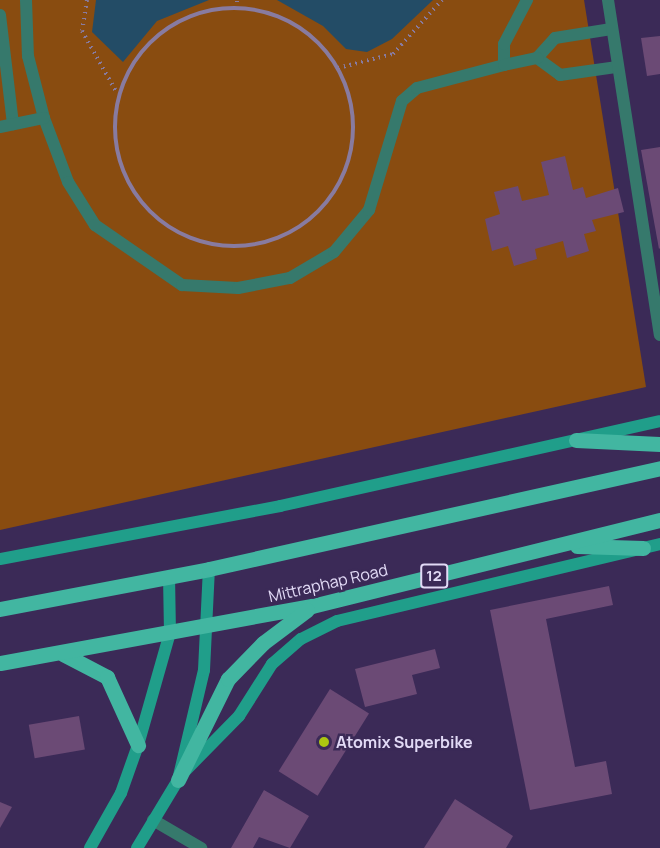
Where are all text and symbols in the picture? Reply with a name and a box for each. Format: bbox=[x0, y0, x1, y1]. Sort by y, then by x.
street label: Mittraphap Road bbox=[266, 560, 390, 606]
road number: 12 bbox=[419, 564, 449, 588]
place label: Atomix Superbike bbox=[336, 732, 473, 752]
marker: Atomix Superbike bbox=[317, 735, 331, 749]

